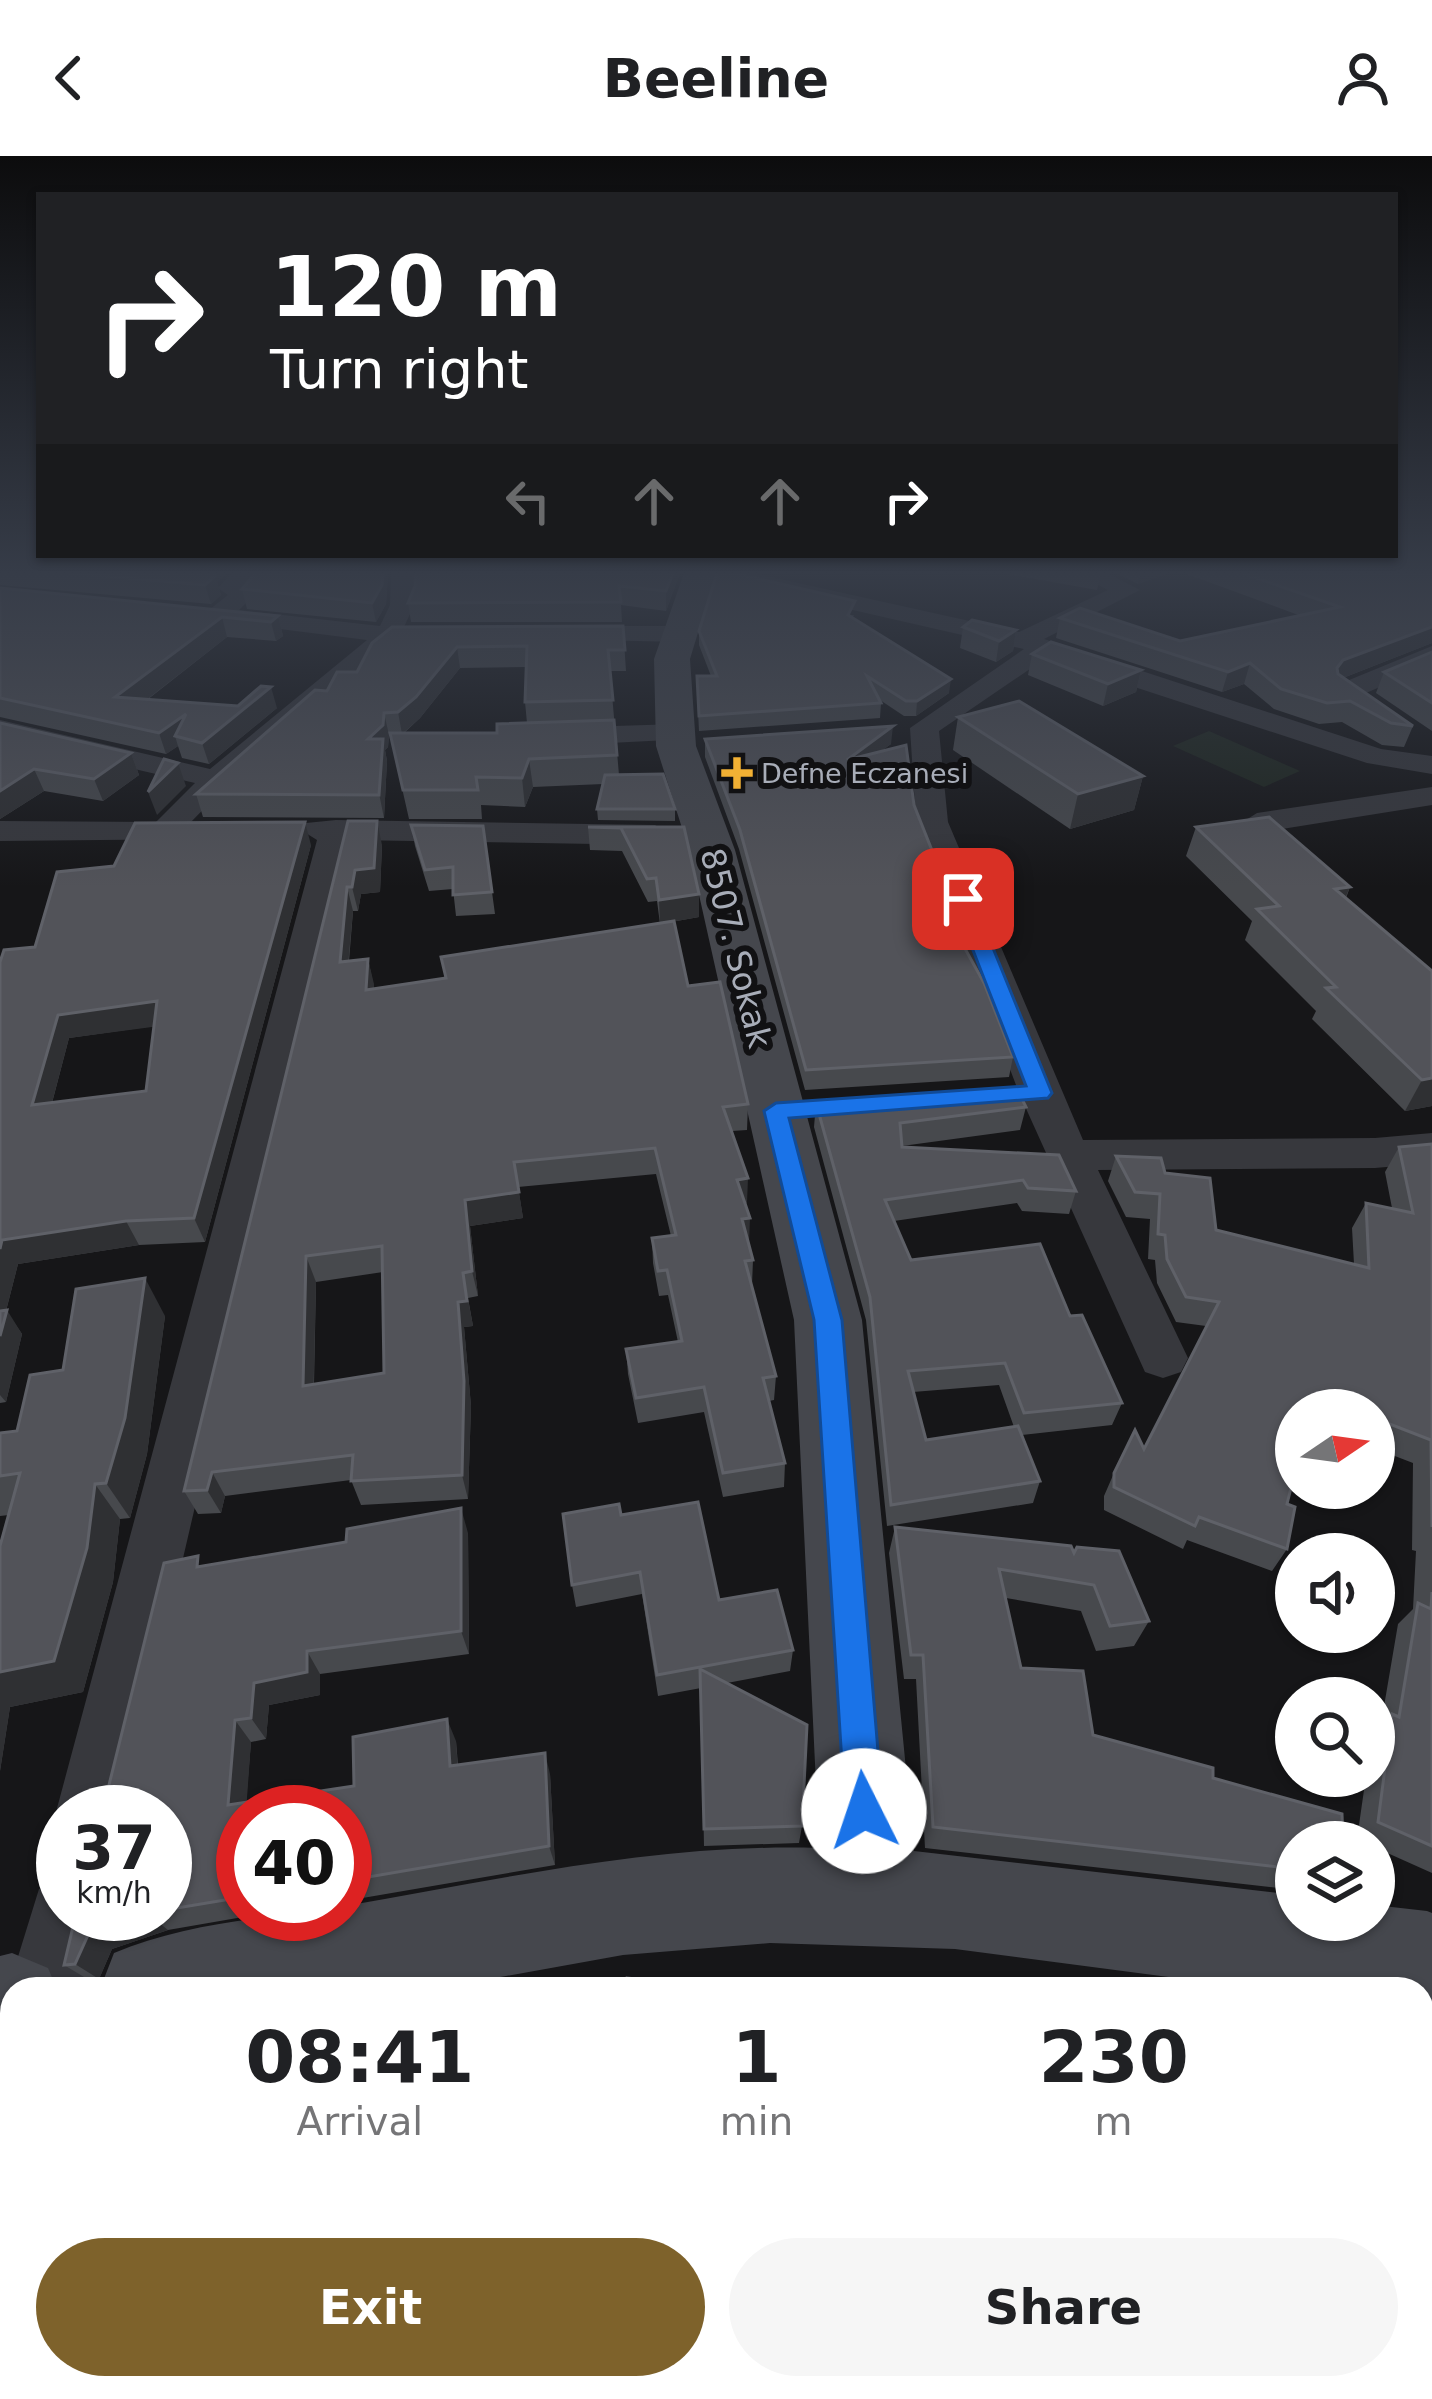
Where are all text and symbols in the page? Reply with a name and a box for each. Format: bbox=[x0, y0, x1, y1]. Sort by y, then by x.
icon: back bbox=[36, 45, 102, 111]
icon: person bbox=[1330, 45, 1396, 111]
text: Beeline bbox=[603, 47, 829, 110]
text: 120 m bbox=[270, 238, 562, 336]
icon: right bbox=[72, 240, 228, 396]
text: Turn right bbox=[270, 338, 529, 401]
icon: left bbox=[495, 468, 561, 534]
icon: ahead bbox=[621, 468, 687, 534]
icon: ahead bbox=[747, 468, 813, 534]
icon: right bbox=[873, 468, 939, 534]
place label: Defne Eczanesi bbox=[761, 758, 968, 789]
marker: Defne Eczanesi bbox=[724, 760, 750, 786]
street label: 8507. Sokak bbox=[692, 844, 780, 1053]
pin bbox=[912, 848, 1014, 950]
icon: arrive bbox=[930, 866, 996, 932]
north arrow bbox=[1275, 1389, 1395, 1509]
map controls bbox=[1275, 1389, 1395, 1941]
button: sound bbox=[1275, 1533, 1395, 1653]
button: search bbox=[1275, 1677, 1395, 1797]
position arrow bbox=[801, 1748, 927, 1874]
speed limit sign: 40 bbox=[216, 1785, 372, 1941]
text: 37 bbox=[72, 1813, 156, 1883]
button: layers bbox=[1275, 1821, 1395, 1941]
text: km/h bbox=[76, 1875, 152, 1910]
text: 08:41 bbox=[245, 2015, 474, 2099]
text: 1 bbox=[731, 2015, 781, 2099]
text: 230 bbox=[1038, 2015, 1189, 2099]
text: Arrival bbox=[296, 2099, 423, 2144]
text: min bbox=[720, 2099, 793, 2144]
text: m bbox=[1095, 2099, 1133, 2144]
button: Exit bbox=[36, 2238, 705, 2376]
button: Share bbox=[729, 2238, 1398, 2376]

